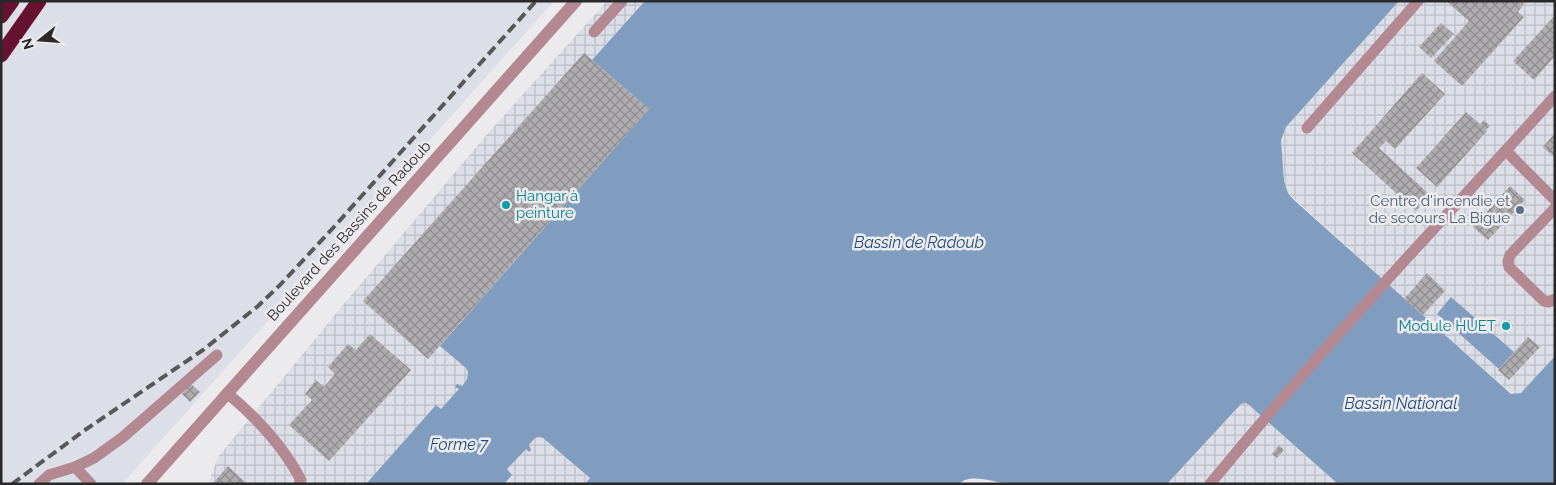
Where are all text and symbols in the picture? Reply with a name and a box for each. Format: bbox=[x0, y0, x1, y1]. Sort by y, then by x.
north arrow bbox=[15, 15, 65, 65]
text: N bbox=[18, 36, 37, 51]
street label: Boulevard des Bassins de Radoub bbox=[263, 137, 435, 325]
place label: Hangar à peinture bbox=[516, 187, 578, 222]
place label: Centre d'incendie et de secours La Bigue bbox=[1369, 192, 1510, 227]
marker: Hangar à peinture bbox=[500, 199, 512, 211]
marker: Centre d'incendie et de secours La Bigue bbox=[1514, 204, 1526, 216]
water label: Bassin de Radoub bbox=[854, 233, 984, 252]
place label: Module HUET bbox=[1398, 317, 1496, 335]
marker: Module HUET bbox=[1500, 320, 1512, 332]
water label: Bassin National bbox=[1345, 394, 1457, 413]
water label: Forme 7 bbox=[430, 435, 489, 454]

